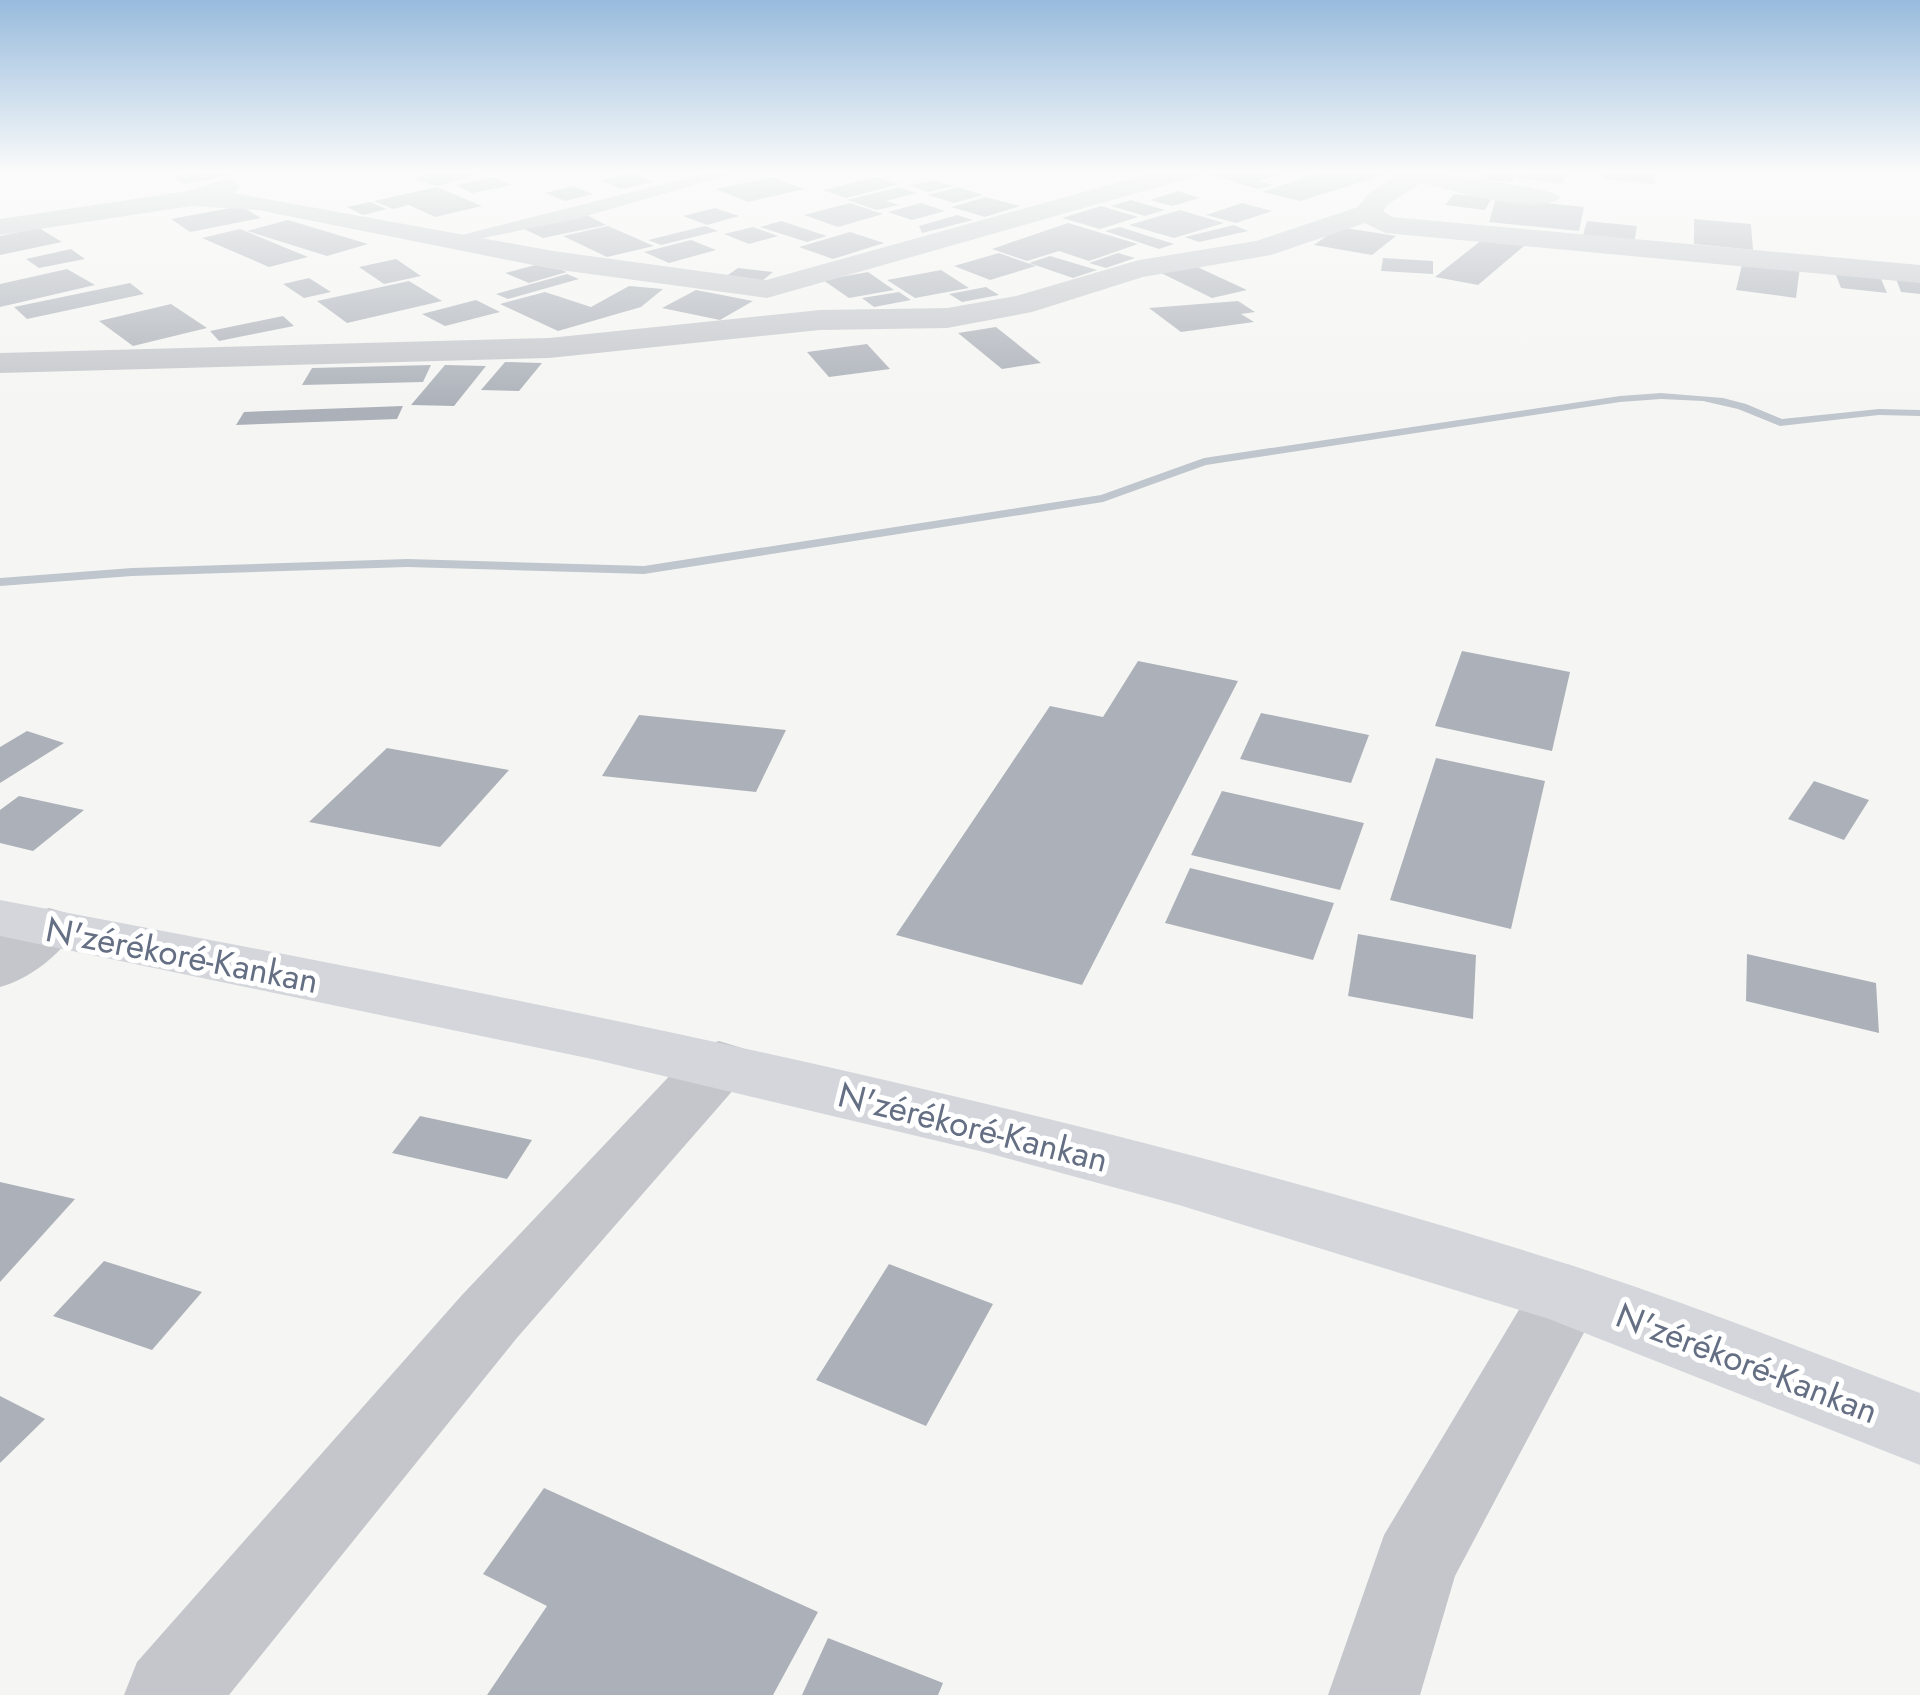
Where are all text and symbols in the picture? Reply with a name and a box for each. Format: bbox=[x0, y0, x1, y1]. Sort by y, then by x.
street label: N'zérékoré-Kankan bbox=[41, 904, 323, 1006]
street label: N'zérékoré-Kankan bbox=[833, 1069, 1113, 1185]
street label: N'zérékoré-Kankan bbox=[1609, 1290, 1885, 1436]

